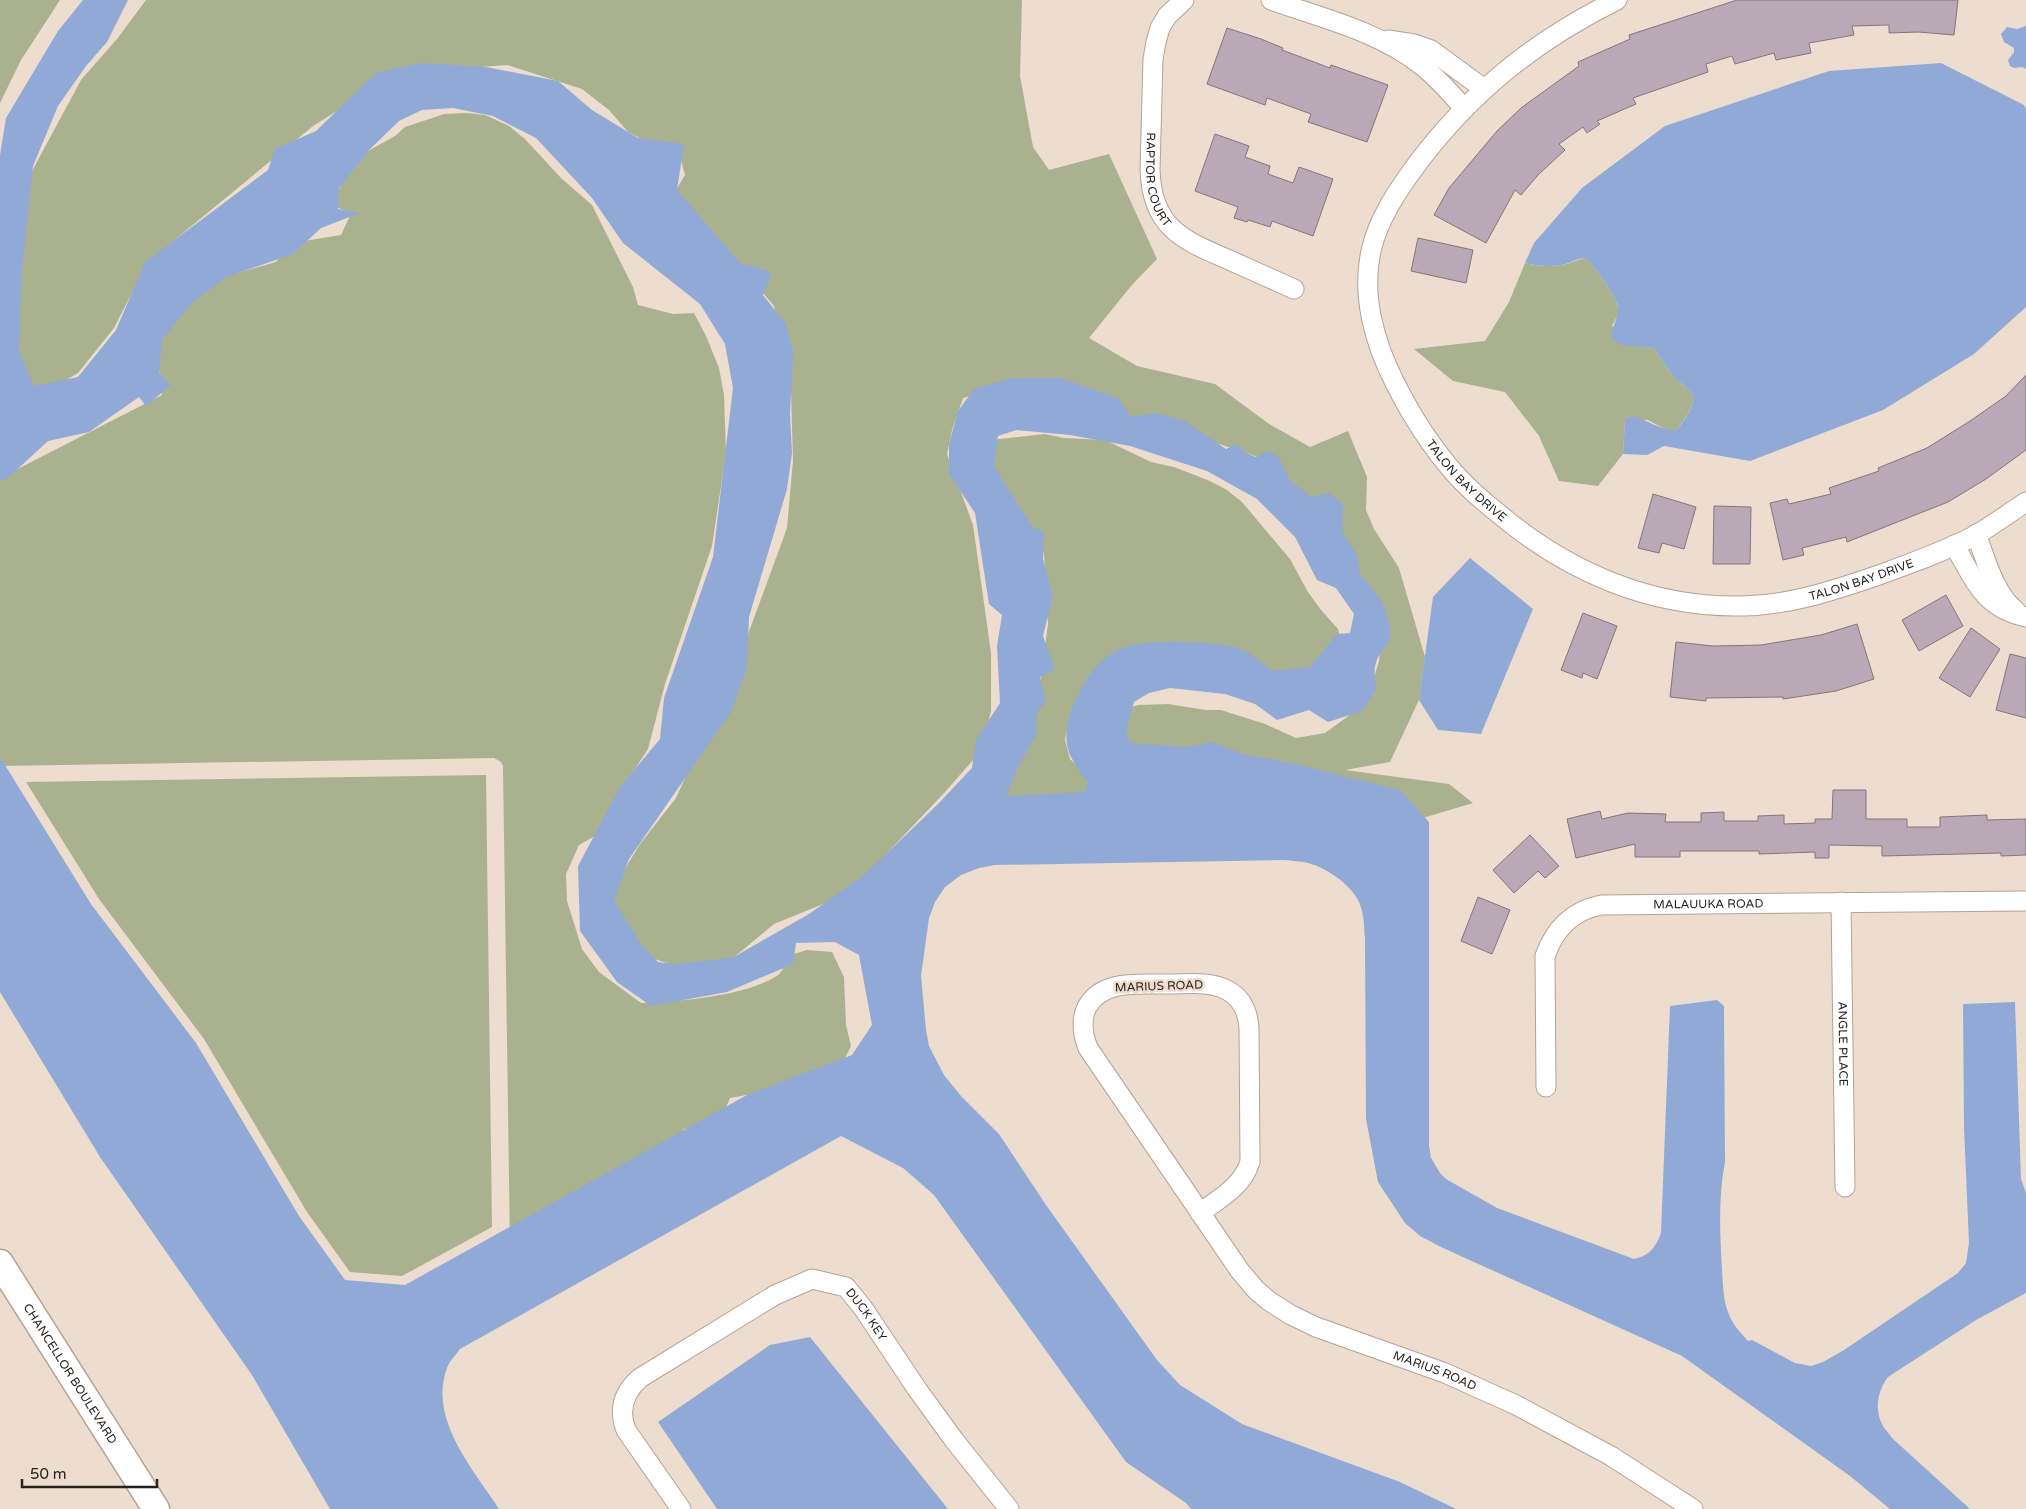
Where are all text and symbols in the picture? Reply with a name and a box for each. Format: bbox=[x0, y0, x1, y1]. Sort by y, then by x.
street label: RAPTOR COURT bbox=[1143, 132, 1175, 230]
street label: TALON BAY DRIVE bbox=[1424, 437, 1510, 525]
street label: TALON BAY DRIVE bbox=[1807, 556, 1916, 603]
street label: MALAUUKA ROAD bbox=[1653, 896, 1763, 912]
street label: MARIUS ROAD bbox=[1115, 977, 1203, 995]
street label: ANGLE PLACE bbox=[1835, 1001, 1851, 1087]
street label: DUCK KEY bbox=[843, 1285, 890, 1343]
street label: CHANCELLOR BOULEVARD bbox=[21, 1301, 120, 1446]
street label: MARIUS ROAD bbox=[1391, 1348, 1479, 1393]
scale bar bbox=[22, 1456, 158, 1488]
text: 50 m bbox=[30, 1465, 67, 1483]

